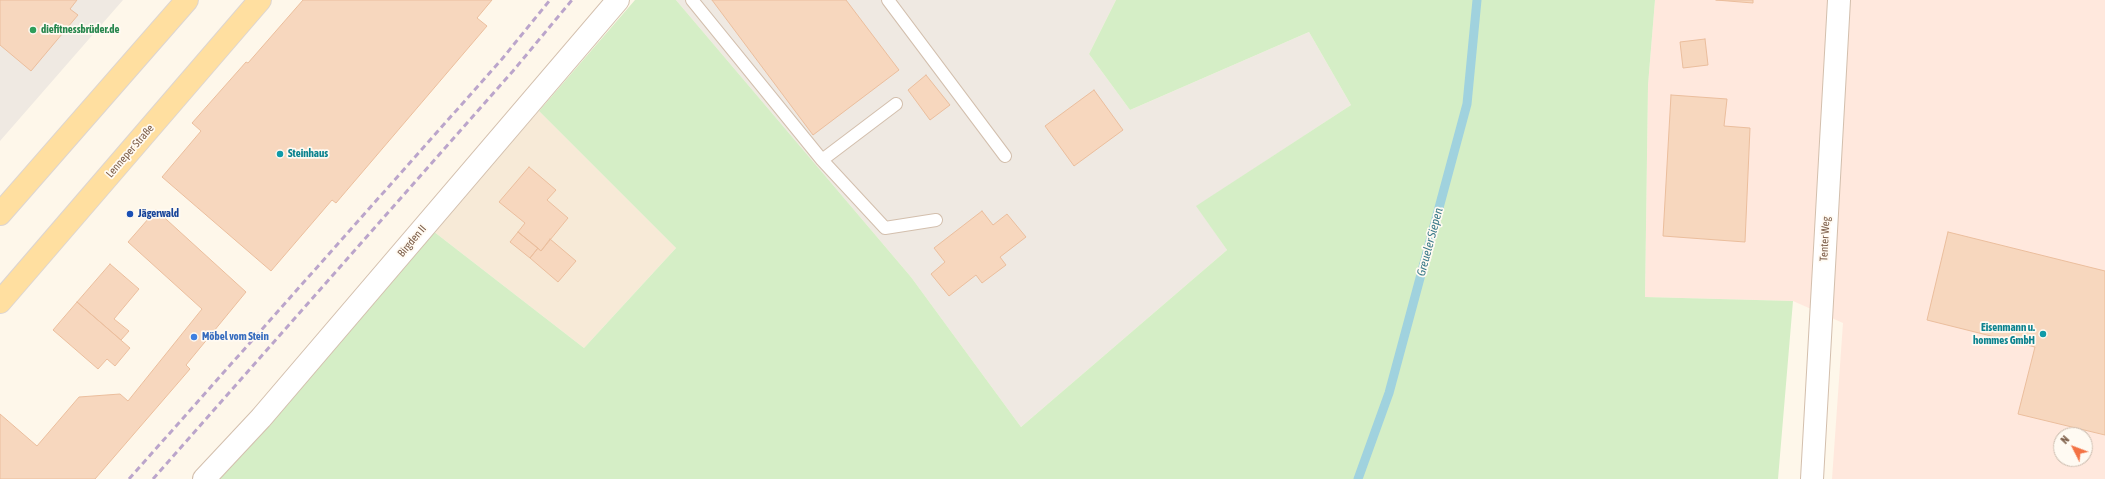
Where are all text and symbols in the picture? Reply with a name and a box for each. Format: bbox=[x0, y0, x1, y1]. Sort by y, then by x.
place label: diefitnessbrüder.de bbox=[41, 23, 120, 37]
marker: diefitnessbrüder.de bbox=[28, 25, 38, 35]
street label: Lenneper Straße bbox=[103, 122, 157, 180]
place label: Steinhaus bbox=[288, 147, 328, 161]
marker: Steinhaus bbox=[275, 149, 285, 159]
water label: Greueler Siepen bbox=[1414, 206, 1446, 278]
place label: Jägerwald bbox=[138, 207, 179, 221]
marker: Jägerwald bbox=[125, 209, 135, 219]
street label: Tenter Weg bbox=[1817, 216, 1833, 262]
street label: Birgden II bbox=[395, 222, 429, 260]
place label: Eisenmann u. hommes GmbH bbox=[1973, 321, 2035, 347]
marker: Eisenmann u. hommes GmbH bbox=[2038, 329, 2048, 339]
place label: Möbel vom Stein bbox=[202, 330, 269, 344]
marker: Möbel vom Stein bbox=[189, 332, 199, 342]
north arrow bbox=[2053, 427, 2093, 467]
text: N bbox=[2058, 433, 2071, 446]

